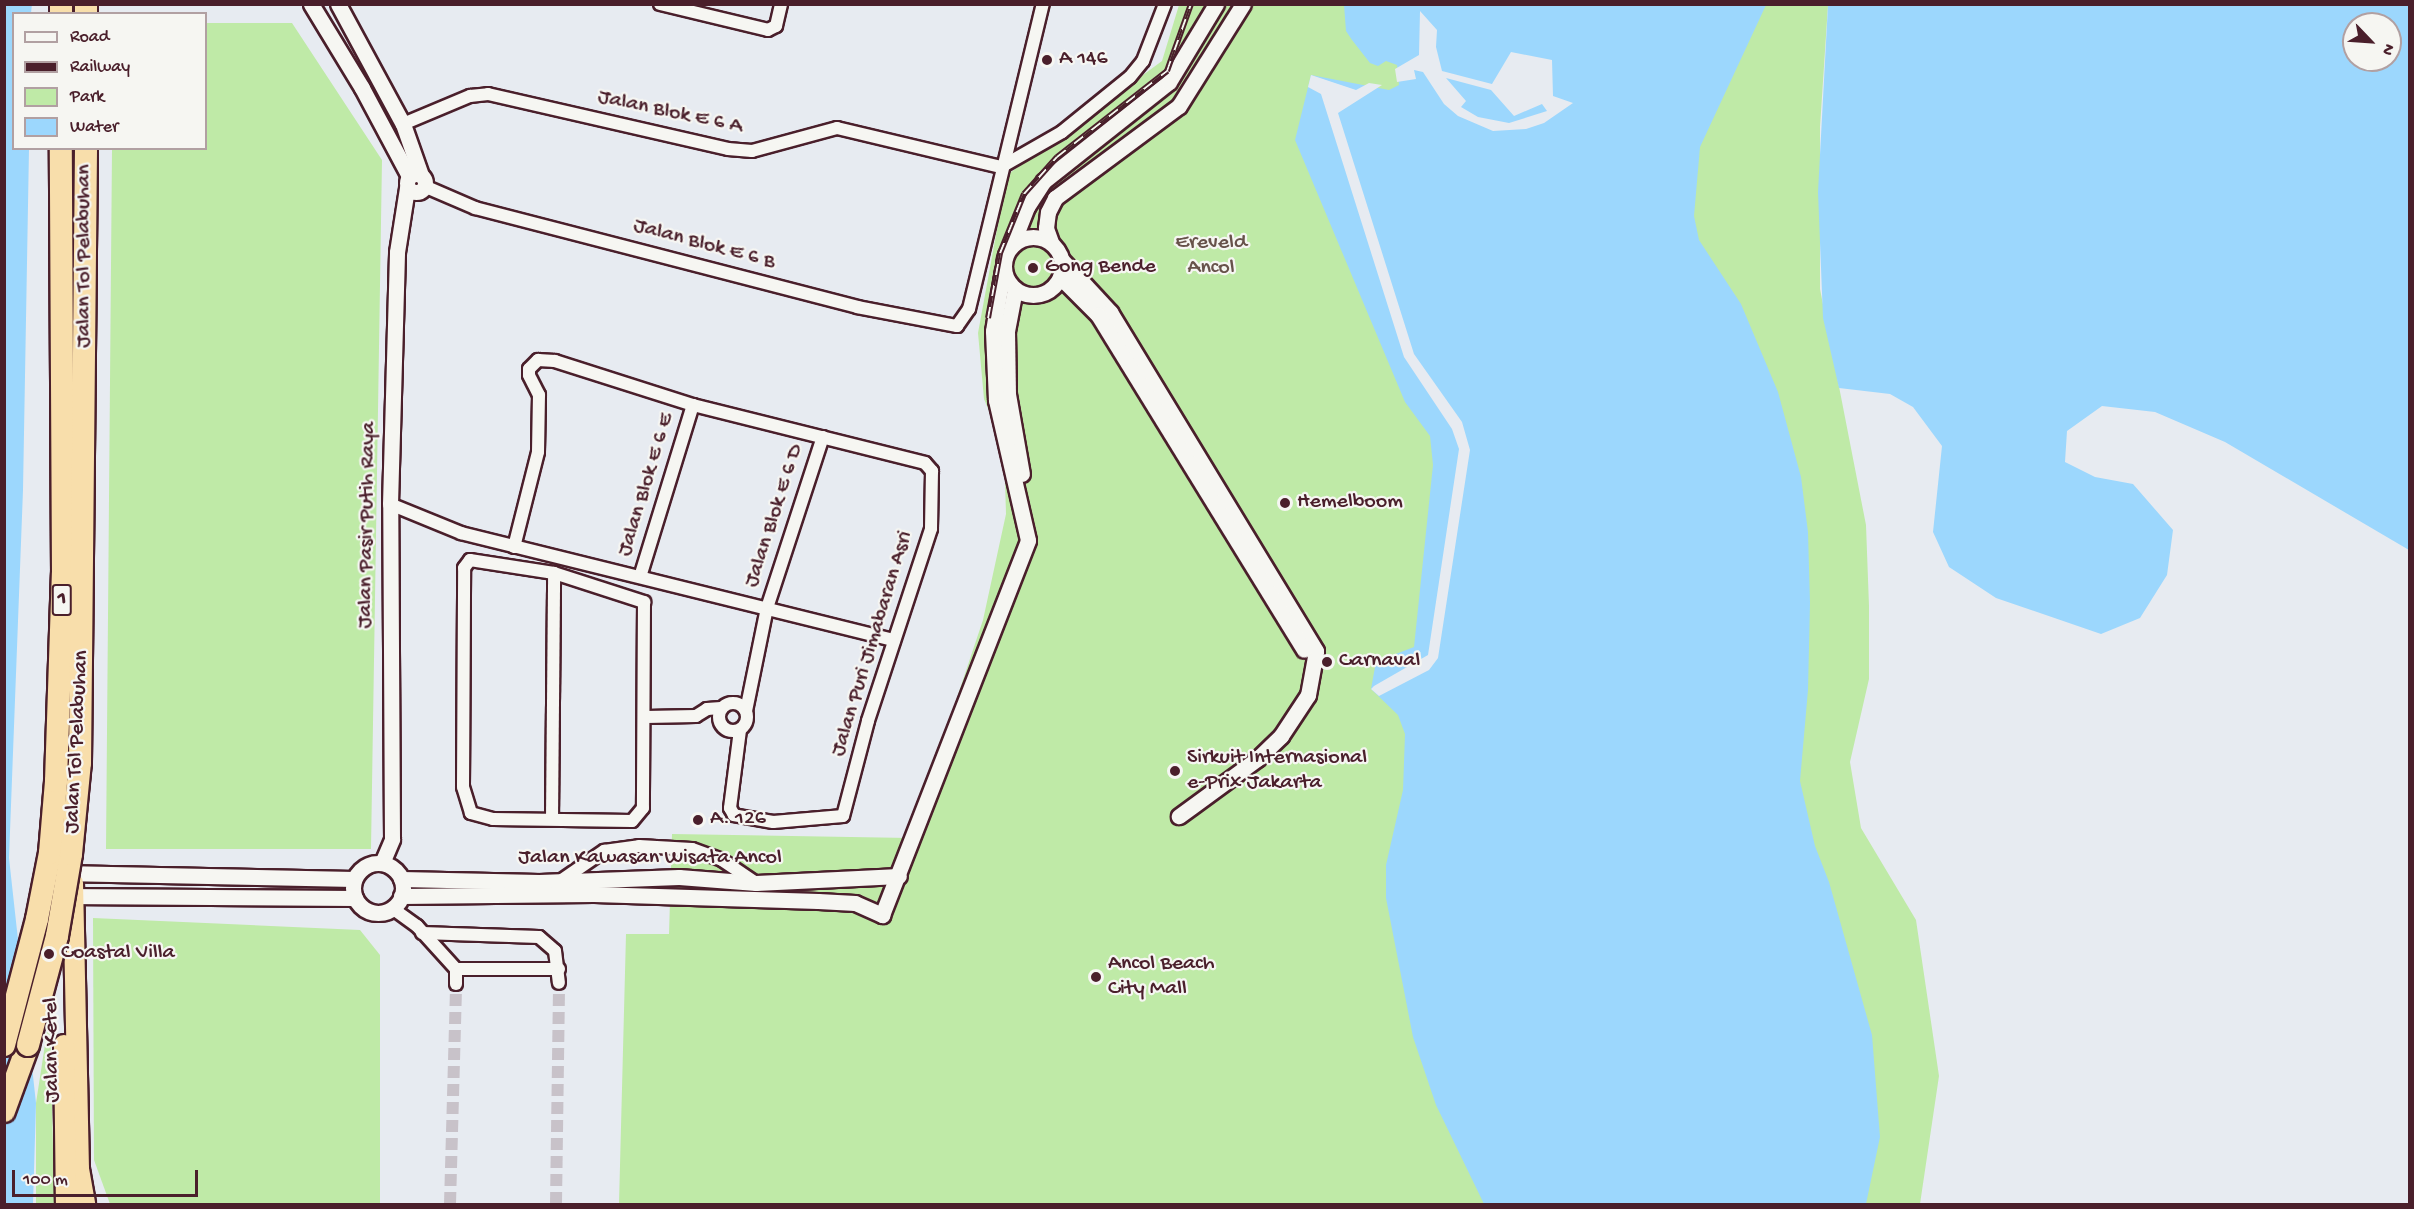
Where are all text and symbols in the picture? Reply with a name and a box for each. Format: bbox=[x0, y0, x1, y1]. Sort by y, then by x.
legend bbox=[12, 12, 207, 150]
north arrow bbox=[2342, 12, 2402, 72]
text: Road bbox=[70, 27, 109, 48]
text: N bbox=[2376, 40, 2398, 58]
place label: A 146 bbox=[1059, 47, 1108, 73]
marker: A 146 bbox=[1040, 53, 1054, 67]
text: Railway bbox=[70, 57, 130, 78]
street label: Jalan Blok E 6 A bbox=[595, 85, 745, 141]
text: Park bbox=[70, 87, 104, 108]
text: Water bbox=[70, 117, 118, 138]
street label: Jalan Tol Pelabuhan bbox=[72, 164, 98, 348]
street label: Jalan Blok E 6 B bbox=[630, 213, 778, 277]
park label: Ereveld Ancol bbox=[1175, 230, 1247, 282]
place label: Gong Bende bbox=[1045, 255, 1156, 281]
marker: Gong Bende bbox=[1026, 261, 1040, 275]
street label: Jalan Blok E 6 E bbox=[613, 410, 681, 560]
street label: Jalan Pasir Putih Raya bbox=[353, 421, 383, 629]
street label: Jalan Blok E 6 D bbox=[739, 441, 811, 591]
place label: Hemelboom bbox=[1297, 490, 1403, 516]
marker: Hemelboom bbox=[1278, 496, 1292, 510]
street label: Jalan Puri Jimabaran Asri bbox=[826, 528, 920, 760]
road number: 1 bbox=[52, 582, 72, 618]
place label: Carnaval bbox=[1339, 649, 1420, 675]
street label: Jalan Tol Pelabuhan bbox=[60, 650, 96, 834]
marker: Carnaval bbox=[1320, 655, 1334, 669]
place label: Sirkuit Internasional e-Prix Jakarta bbox=[1187, 745, 1367, 796]
marker: Sirkuit Internasional e-Prix Jakarta bbox=[1168, 764, 1182, 778]
place label: A. 126 bbox=[710, 807, 766, 833]
marker: A. 126 bbox=[691, 813, 705, 827]
street label: Jalan Kawasan Wisata Ancol bbox=[518, 846, 782, 872]
place label: Coastal Villa bbox=[61, 941, 175, 967]
marker: Coastal Villa bbox=[42, 947, 56, 961]
place label: Ancol Beach City Mall bbox=[1108, 951, 1214, 1002]
marker: Ancol Beach City Mall bbox=[1089, 970, 1103, 984]
street label: Jalan Ketel bbox=[39, 997, 67, 1103]
scale bar bbox=[15, 1158, 201, 1196]
text: 100 m bbox=[23, 1170, 68, 1191]

